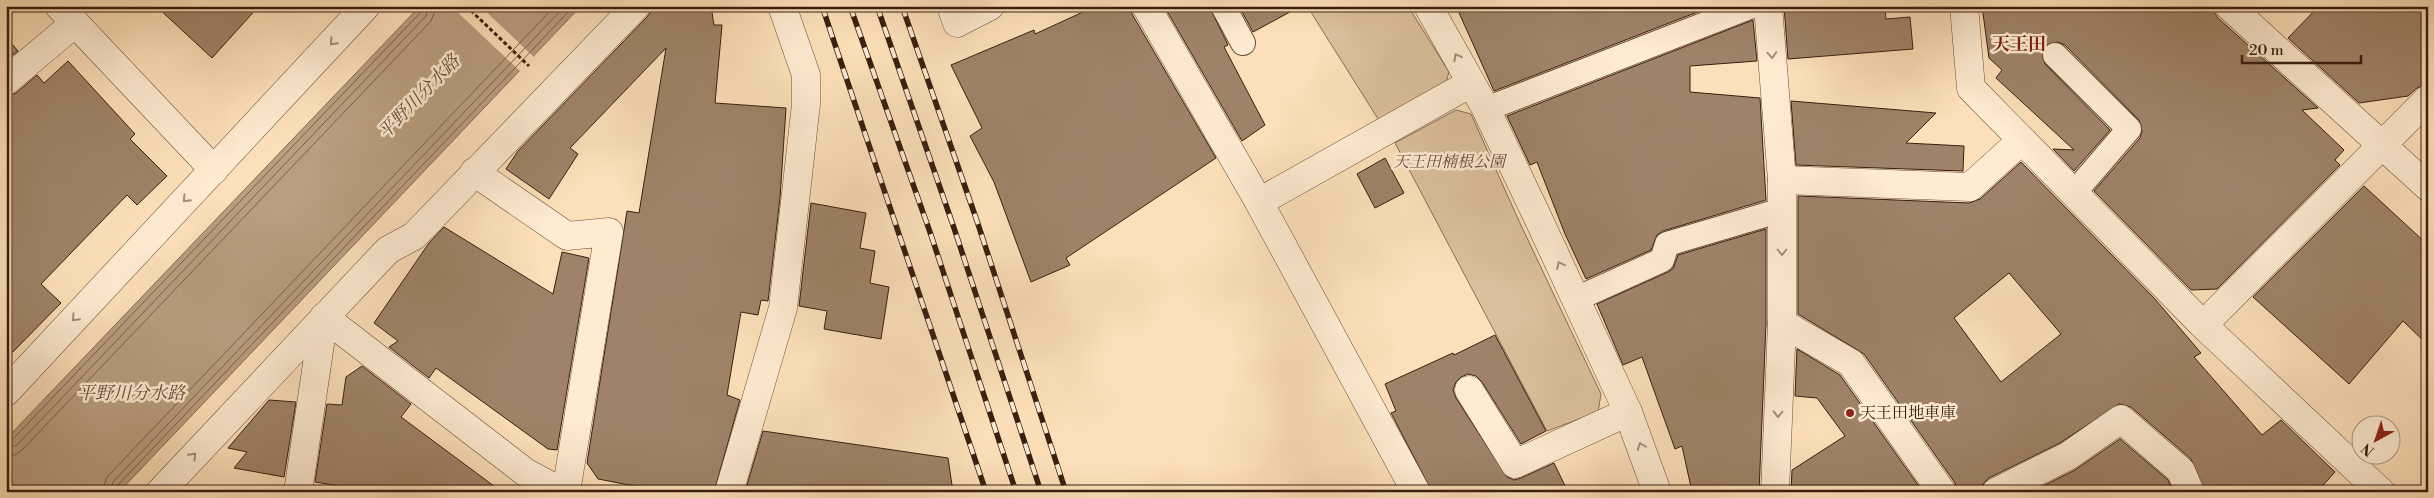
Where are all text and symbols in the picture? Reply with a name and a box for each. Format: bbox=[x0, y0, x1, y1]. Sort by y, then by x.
scale bar bbox=[2242, 32, 2360, 64]
district label: 天王田 bbox=[1992, 33, 2046, 56]
one-way arrow bbox=[330, 36, 339, 45]
text: 20 m bbox=[2249, 41, 2284, 60]
water label: 平野川分水路 bbox=[373, 49, 466, 144]
one-way arrow bbox=[1766, 51, 1777, 59]
one-way arrow bbox=[1453, 54, 1463, 63]
park label: 天王田楠根公園 bbox=[1393, 152, 1508, 172]
one-way arrow bbox=[183, 194, 192, 203]
one-way arrow bbox=[1777, 248, 1787, 256]
one-way arrow bbox=[1556, 262, 1566, 271]
one-way arrow bbox=[72, 312, 81, 321]
water label: 平野川分水路 bbox=[77, 382, 187, 405]
place label: 天王田地車庫 bbox=[1860, 403, 1956, 423]
marker: 天王田地車庫 bbox=[1844, 407, 1856, 419]
one-way arrow bbox=[1773, 411, 1783, 419]
north arrow bbox=[2352, 416, 2402, 466]
text: N bbox=[2358, 439, 2378, 460]
one-way arrow bbox=[1637, 442, 1647, 451]
one-way arrow bbox=[187, 453, 196, 462]

